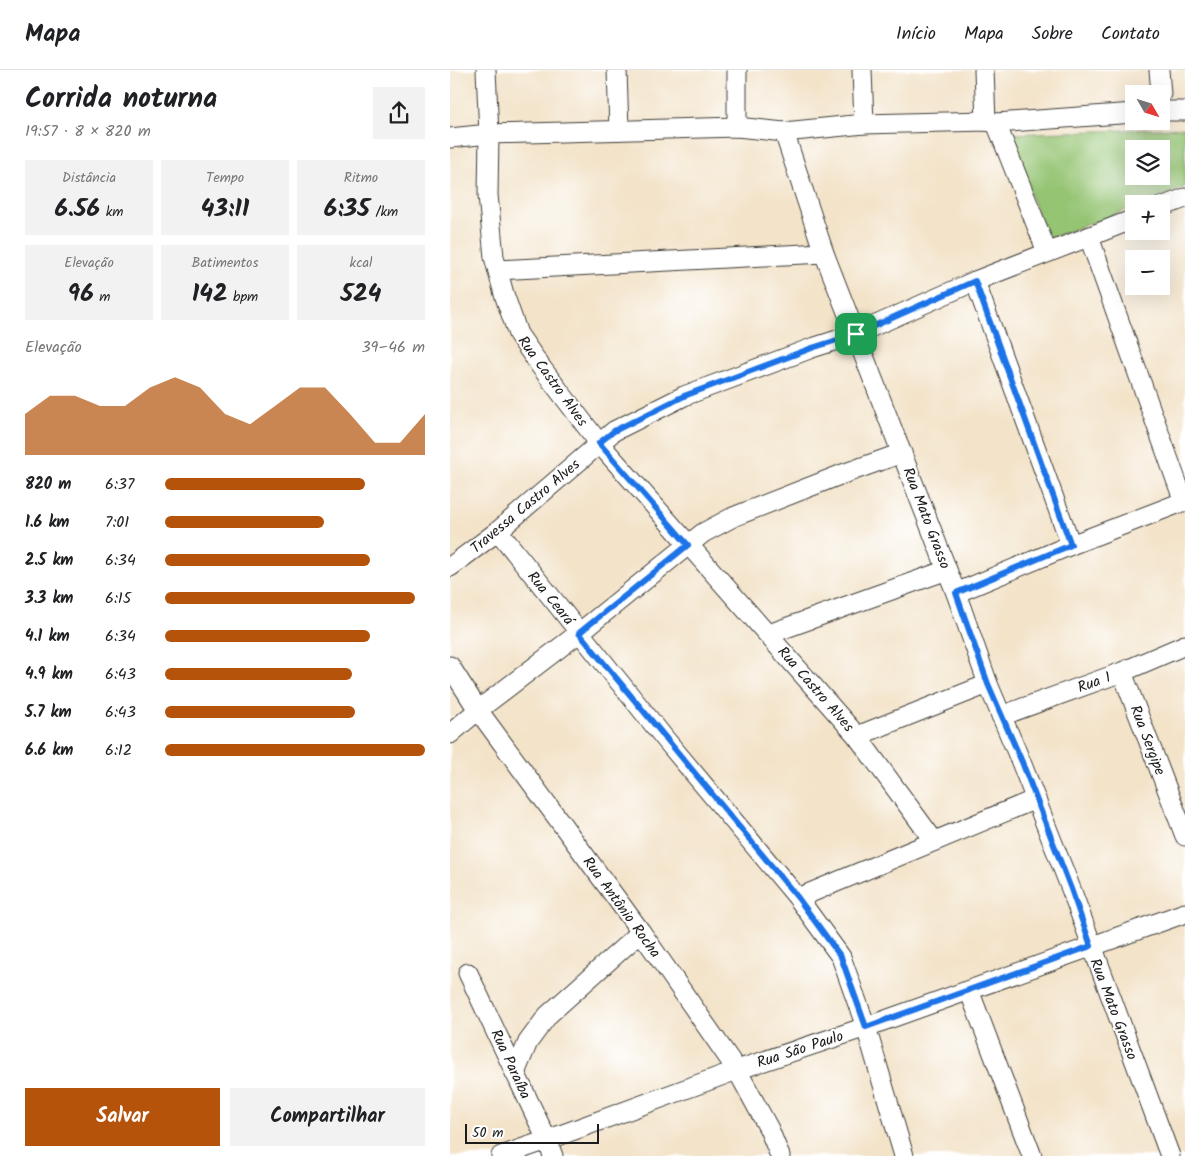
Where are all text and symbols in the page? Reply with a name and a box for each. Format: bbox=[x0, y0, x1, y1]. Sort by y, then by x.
text: Mapa bbox=[25, 15, 81, 54]
text: Início bbox=[896, 20, 936, 49]
text: Mapa bbox=[964, 20, 1004, 49]
text: Sobre bbox=[1032, 20, 1073, 49]
text: Contato bbox=[1101, 20, 1160, 49]
text: Corrida noturna bbox=[25, 77, 217, 122]
north arrow bbox=[1125, 85, 1170, 130]
map controls bbox=[1125, 85, 1170, 295]
button: share bbox=[373, 87, 425, 139]
text: 19:57 · 8 × 820 m bbox=[25, 119, 151, 144]
button: layers bbox=[1125, 140, 1170, 185]
text: Distância bbox=[62, 167, 116, 189]
text: Tempo bbox=[206, 167, 244, 189]
text: Ritmo bbox=[344, 167, 378, 189]
text: 6.56 bbox=[54, 189, 100, 229]
text: 43:11 bbox=[201, 189, 249, 229]
text: 6:35 bbox=[324, 189, 370, 229]
button: + bbox=[1125, 195, 1170, 240]
text: km bbox=[100, 201, 124, 223]
text: /km bbox=[370, 201, 398, 223]
button: − bbox=[1125, 250, 1170, 295]
text: Elevação bbox=[64, 252, 114, 274]
text: Batimentos bbox=[192, 252, 258, 274]
text: kcal bbox=[350, 252, 372, 274]
text: 96 bbox=[68, 274, 94, 314]
text: 142 bbox=[192, 274, 227, 314]
text: 524 bbox=[341, 274, 381, 314]
text: m bbox=[94, 286, 110, 308]
text: bpm bbox=[227, 286, 258, 308]
pin bbox=[835, 313, 877, 355]
icon: arrive bbox=[842, 320, 870, 348]
street label: Rua Castro Alves bbox=[511, 331, 594, 433]
text: Elevação bbox=[25, 335, 82, 360]
text: 39–46 m bbox=[361, 335, 425, 360]
street label: Travessa Castro Alves bbox=[465, 453, 586, 560]
street label: Rua Mato Grasso bbox=[896, 464, 957, 573]
text: 820 m bbox=[25, 472, 71, 497]
text: 6:37 bbox=[105, 472, 134, 497]
text: 1.6 km bbox=[25, 510, 69, 535]
text: 7:01 bbox=[105, 510, 129, 535]
text: 2.5 km bbox=[25, 548, 73, 573]
text: 6:34 bbox=[105, 548, 136, 573]
street label: Rua Ceará bbox=[521, 566, 581, 632]
text: 3.3 km bbox=[25, 586, 73, 611]
text: 6:15 bbox=[105, 586, 131, 611]
text: 4.1 km bbox=[25, 624, 70, 649]
text: 6:34 bbox=[105, 624, 136, 649]
street label: Rua Castro Alves bbox=[771, 641, 860, 738]
text: 4.9 km bbox=[25, 662, 73, 687]
text: 6:43 bbox=[105, 662, 136, 687]
street label: Rua 1 bbox=[1074, 666, 1115, 700]
text: 5.7 km bbox=[25, 700, 72, 725]
text: 6:43 bbox=[105, 700, 136, 725]
street label: Rua Sergipe bbox=[1123, 702, 1171, 779]
text: 6.6 km bbox=[25, 738, 73, 763]
text: 6:12 bbox=[105, 738, 132, 763]
street label: Rua Antônio Rocha bbox=[576, 852, 666, 963]
street label: Rua Mato Grasso bbox=[1083, 955, 1144, 1064]
street label: Rua São Paulo bbox=[754, 1025, 847, 1075]
street label: Rua Paraíba bbox=[483, 1026, 537, 1103]
button: Salvar bbox=[25, 1088, 220, 1146]
button: Compartilhar bbox=[230, 1088, 425, 1146]
scale bar bbox=[465, 1121, 599, 1144]
text: 50 m bbox=[472, 1122, 503, 1144]

